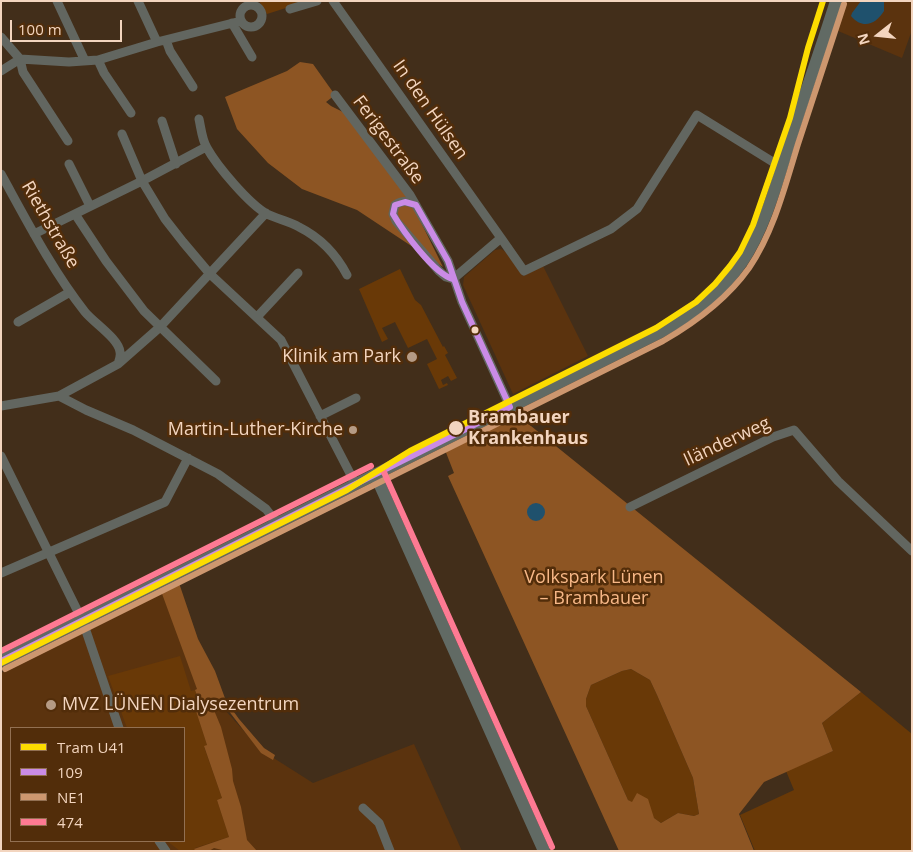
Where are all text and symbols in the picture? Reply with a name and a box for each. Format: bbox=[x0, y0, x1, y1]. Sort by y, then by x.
scale bar bbox=[12, 10, 125, 42]
north arrow bbox=[853, 10, 903, 60]
text: 100 m bbox=[18, 19, 62, 39]
text: N bbox=[852, 31, 874, 47]
street label: In den Hülsen bbox=[388, 56, 472, 164]
street label: Ferigestraße bbox=[348, 92, 428, 188]
street label: Riethstraße bbox=[16, 178, 84, 272]
unlabelled marker bbox=[470, 325, 480, 335]
place label: Klinik am Park bbox=[282, 346, 401, 368]
marker: Klinik am Park bbox=[405, 350, 419, 364]
place label: Brambauer Krankenhaus bbox=[468, 407, 588, 449]
street label: Iländerweg bbox=[680, 413, 774, 471]
place label: Martin-Luther-Kirche bbox=[168, 419, 343, 441]
marker: Brambauer Krankenhaus bbox=[447, 419, 465, 437]
marker: Martin-Luther-Kirche bbox=[347, 424, 359, 436]
park label: Volkspark Lünen – Brambauer bbox=[524, 567, 664, 610]
place label: MVZ LÜNEN Dialysezentrum bbox=[62, 694, 299, 716]
marker: MVZ LÜNEN Dialysezentrum bbox=[44, 698, 58, 712]
legend bbox=[10, 727, 185, 842]
text: Tram U41 bbox=[57, 737, 126, 757]
text: 109 bbox=[57, 762, 83, 782]
text: NE1 bbox=[57, 787, 85, 807]
text: 474 bbox=[57, 812, 83, 832]

